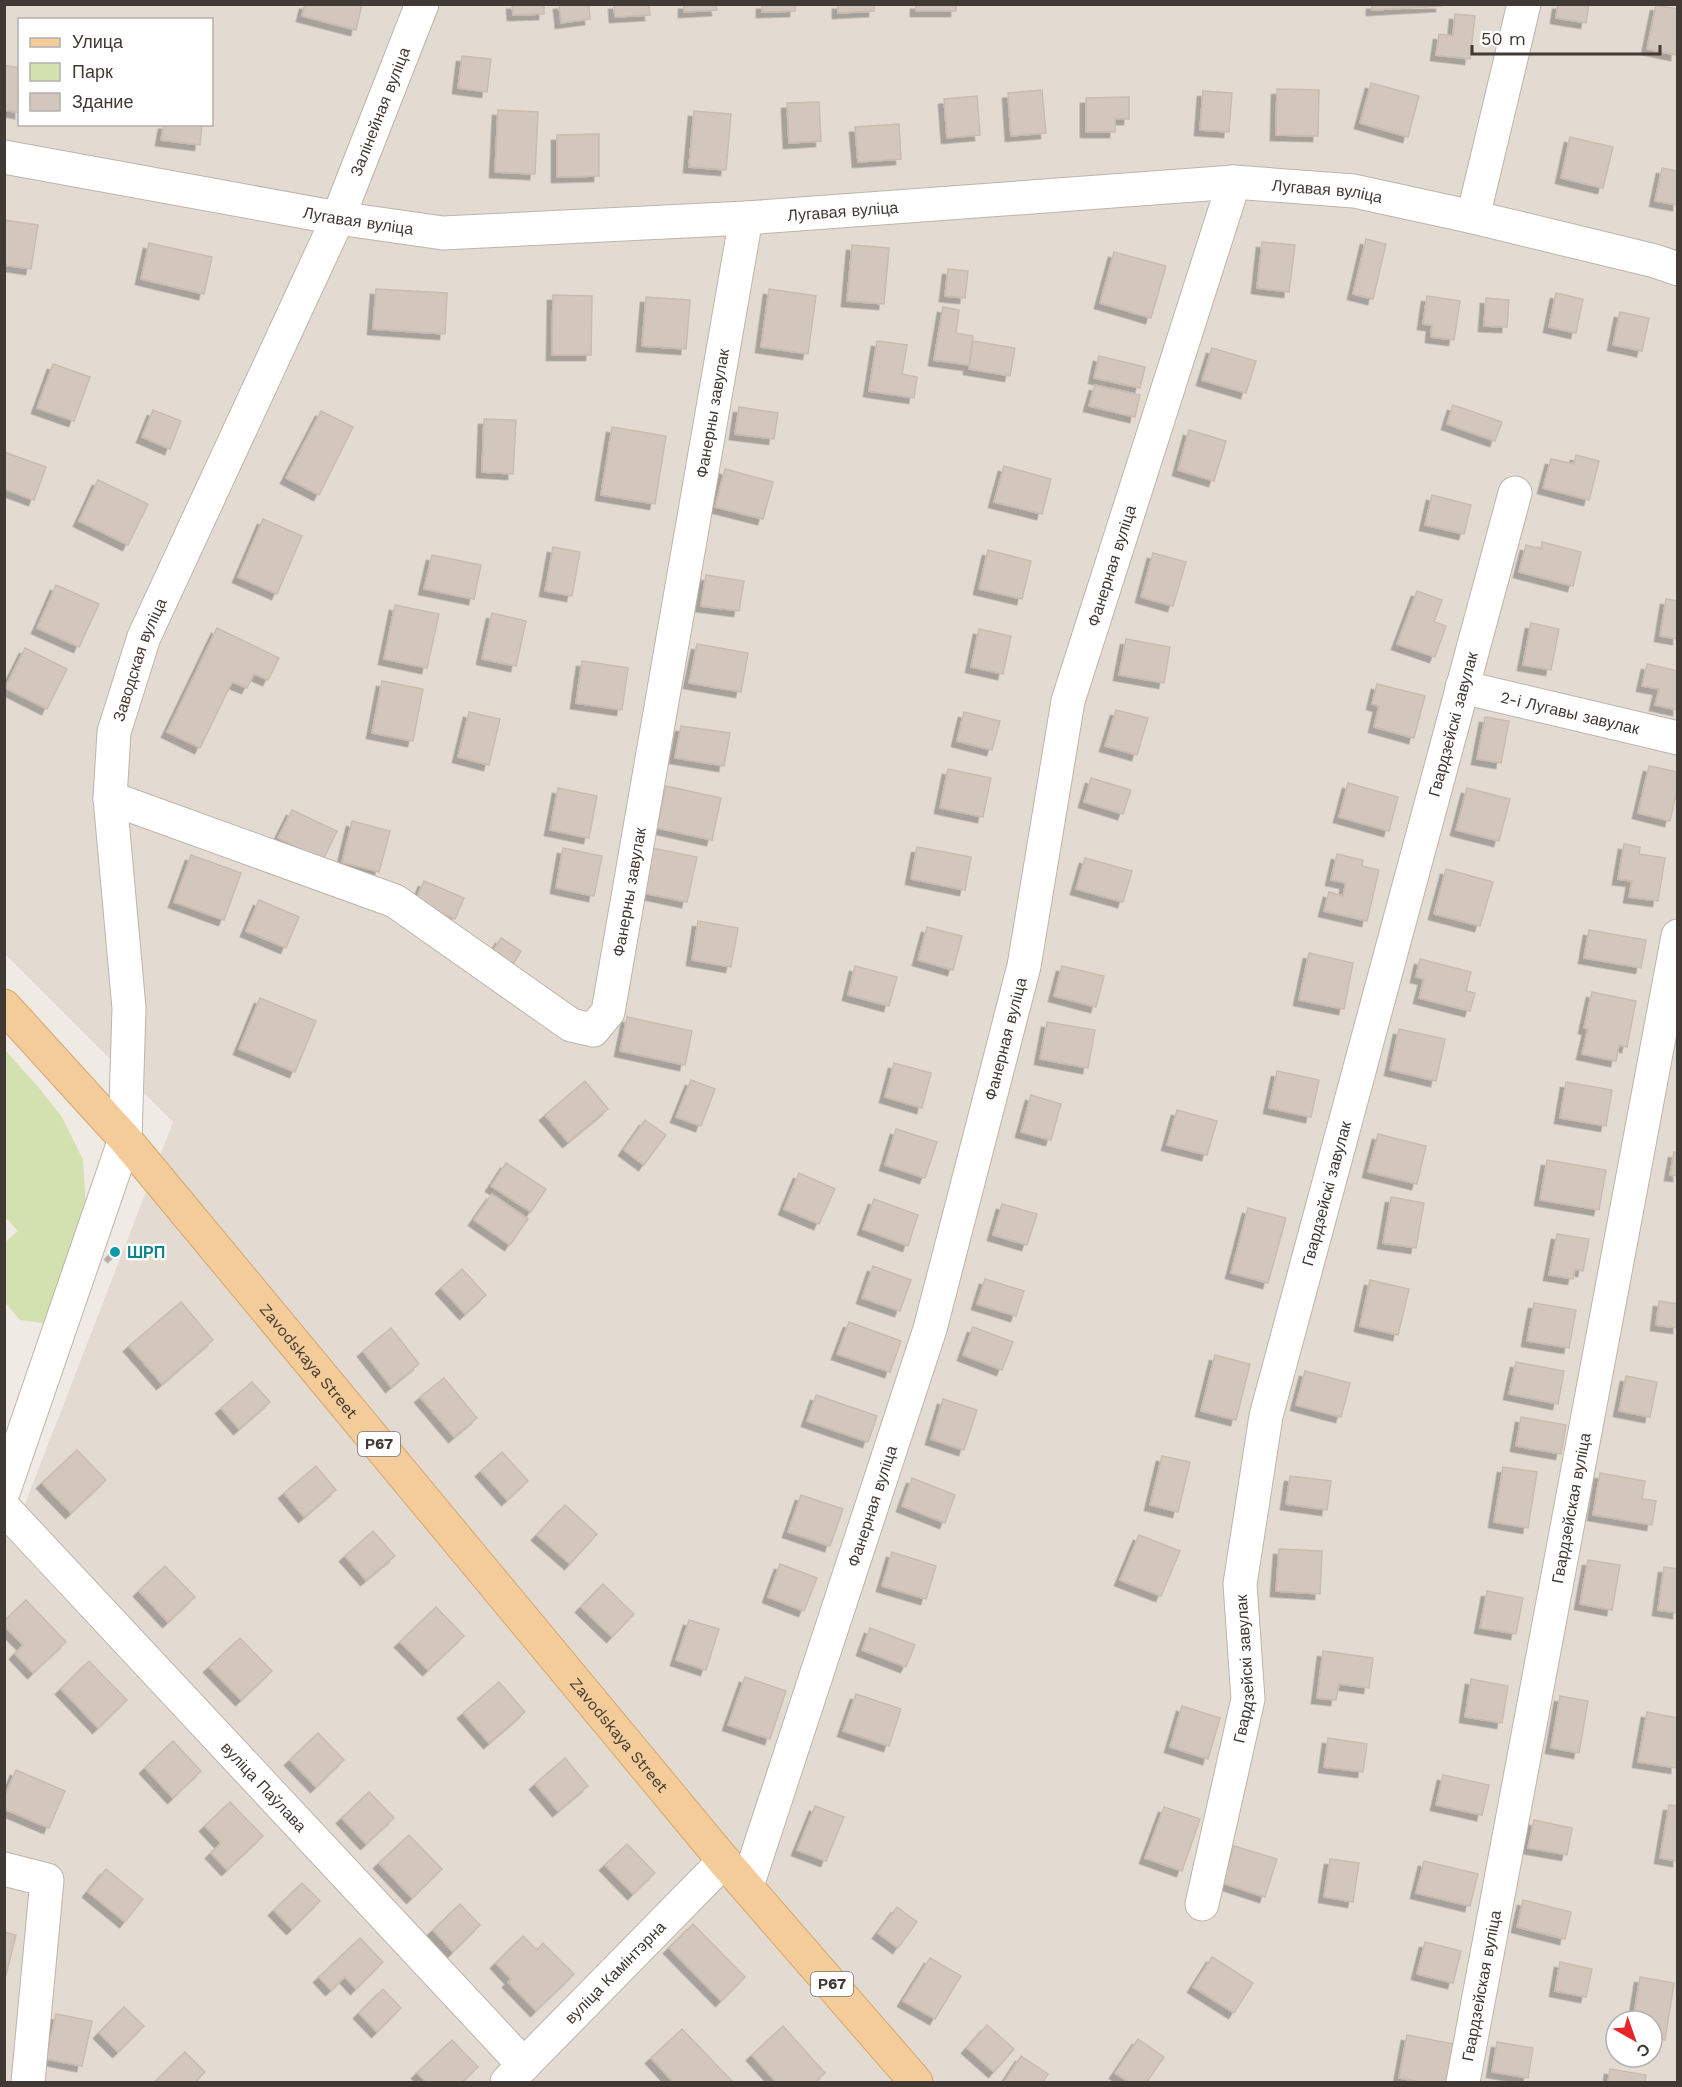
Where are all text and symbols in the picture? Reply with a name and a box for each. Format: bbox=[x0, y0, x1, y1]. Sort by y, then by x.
legend bbox=[18, 18, 213, 126]
scale bar bbox=[1472, 18, 1660, 56]
text: 50 m bbox=[1481, 28, 1526, 49]
text: Улица bbox=[72, 31, 124, 52]
street label: Залінейная вуліца bbox=[346, 44, 414, 179]
text: Парк bbox=[72, 61, 113, 82]
text: Здание bbox=[72, 91, 133, 112]
street label: Лугавая вуліца bbox=[1271, 175, 1384, 206]
street label: Лугавая вуліца bbox=[787, 197, 899, 224]
street label: Лугавая вуліца bbox=[302, 202, 415, 238]
street label: Фанерны завулак bbox=[691, 346, 733, 479]
street label: Фанерная вуліца bbox=[1083, 502, 1140, 629]
street label: Заводская вуліца bbox=[108, 595, 170, 724]
street label: Гвардзейскі завулак bbox=[1424, 649, 1482, 799]
street label: 2-і Лугавы завулак bbox=[1499, 687, 1642, 738]
street label: Фанерны завулак bbox=[608, 825, 650, 958]
street label: Фанерная вуліца bbox=[980, 975, 1030, 1102]
street label: Гвардзейскі завулак bbox=[1297, 1118, 1355, 1268]
place label: ШРП bbox=[127, 1243, 165, 1262]
marker: ШРП bbox=[108, 1245, 122, 1259]
street label: Zavodskaya Street bbox=[256, 1300, 362, 1422]
street label: Гвардзейская вуліца bbox=[1547, 1431, 1594, 1585]
road number: Р67 bbox=[358, 1432, 400, 1456]
street label: Фанерная вуліца bbox=[843, 1443, 901, 1569]
street label: Гвардзейскі завулак bbox=[1229, 1593, 1258, 1745]
street label: Zavodskaya Street bbox=[566, 1674, 673, 1796]
street label: вуліца Паўлава bbox=[217, 1738, 311, 1836]
street label: Гвардзейская вуліца bbox=[1458, 1909, 1505, 2063]
street label: вуліца Камінтэрна bbox=[560, 1917, 669, 2027]
road number: Р67 bbox=[811, 1972, 853, 1996]
north arrow bbox=[1604, 2009, 1664, 2069]
text: С bbox=[1632, 2039, 1654, 2061]

